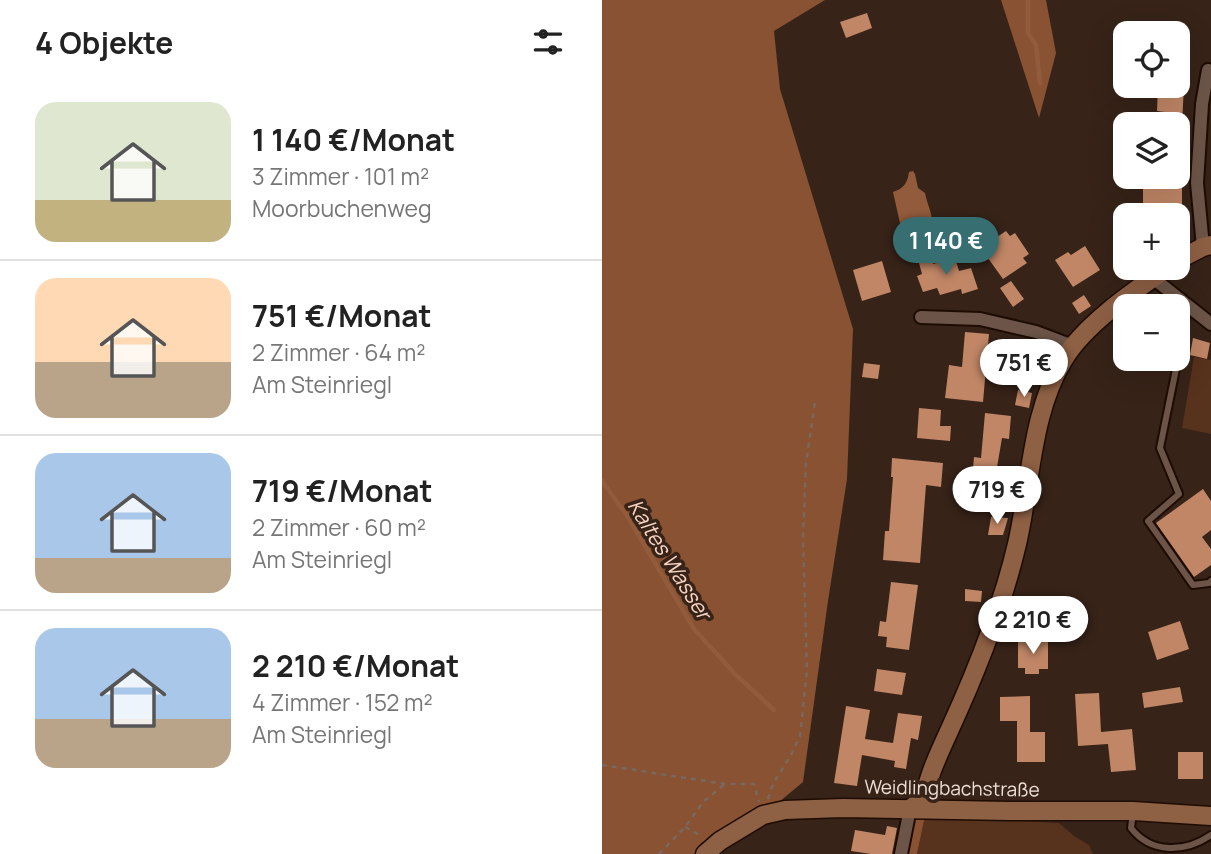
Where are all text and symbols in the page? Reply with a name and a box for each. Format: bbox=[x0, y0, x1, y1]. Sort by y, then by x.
map controls bbox=[1113, 21, 1190, 371]
button: locate bbox=[1113, 21, 1190, 98]
text: 4 Objekte bbox=[35, 22, 173, 63]
icon: filters bbox=[529, 23, 567, 61]
button: layers bbox=[1113, 112, 1190, 189]
text: 1 140 €/Monat bbox=[252, 119, 455, 160]
icon: home bbox=[91, 130, 175, 214]
text: 3 Zimmer · 101 m² bbox=[252, 160, 429, 192]
text: Moorbuchenweg bbox=[252, 192, 432, 224]
button: + bbox=[1113, 203, 1190, 280]
pin: 1 140 € bbox=[881, 218, 1011, 277]
text: 1 140 € bbox=[909, 224, 983, 256]
button: − bbox=[1113, 294, 1190, 371]
text: 751 €/Monat bbox=[252, 295, 431, 336]
icon: home bbox=[91, 306, 175, 390]
text: 2 Zimmer · 64 m² bbox=[252, 336, 425, 368]
pin: 751 € bbox=[975, 340, 1073, 399]
text: 751 € bbox=[996, 346, 1052, 378]
text: Am Steinriegl bbox=[252, 368, 392, 400]
pin: 719 € bbox=[948, 466, 1046, 526]
text: 719 €/Monat bbox=[252, 470, 432, 511]
text: 719 € bbox=[969, 473, 1025, 505]
icon: home bbox=[91, 481, 175, 565]
water label: Kaltes Wasser bbox=[622, 494, 719, 626]
text: 2 Zimmer · 60 m² bbox=[252, 511, 426, 543]
text: Am Steinriegl bbox=[252, 543, 392, 575]
pin: 2 210 € bbox=[968, 596, 1098, 656]
text: 2 210 € bbox=[994, 603, 1072, 635]
text: 2 210 €/Monat bbox=[252, 645, 459, 686]
icon: home bbox=[91, 656, 175, 740]
text: 4 Zimmer · 152 m² bbox=[252, 686, 433, 718]
text: Am Steinriegl bbox=[252, 718, 392, 750]
street label: Weidlingbachstraße bbox=[864, 773, 1040, 803]

